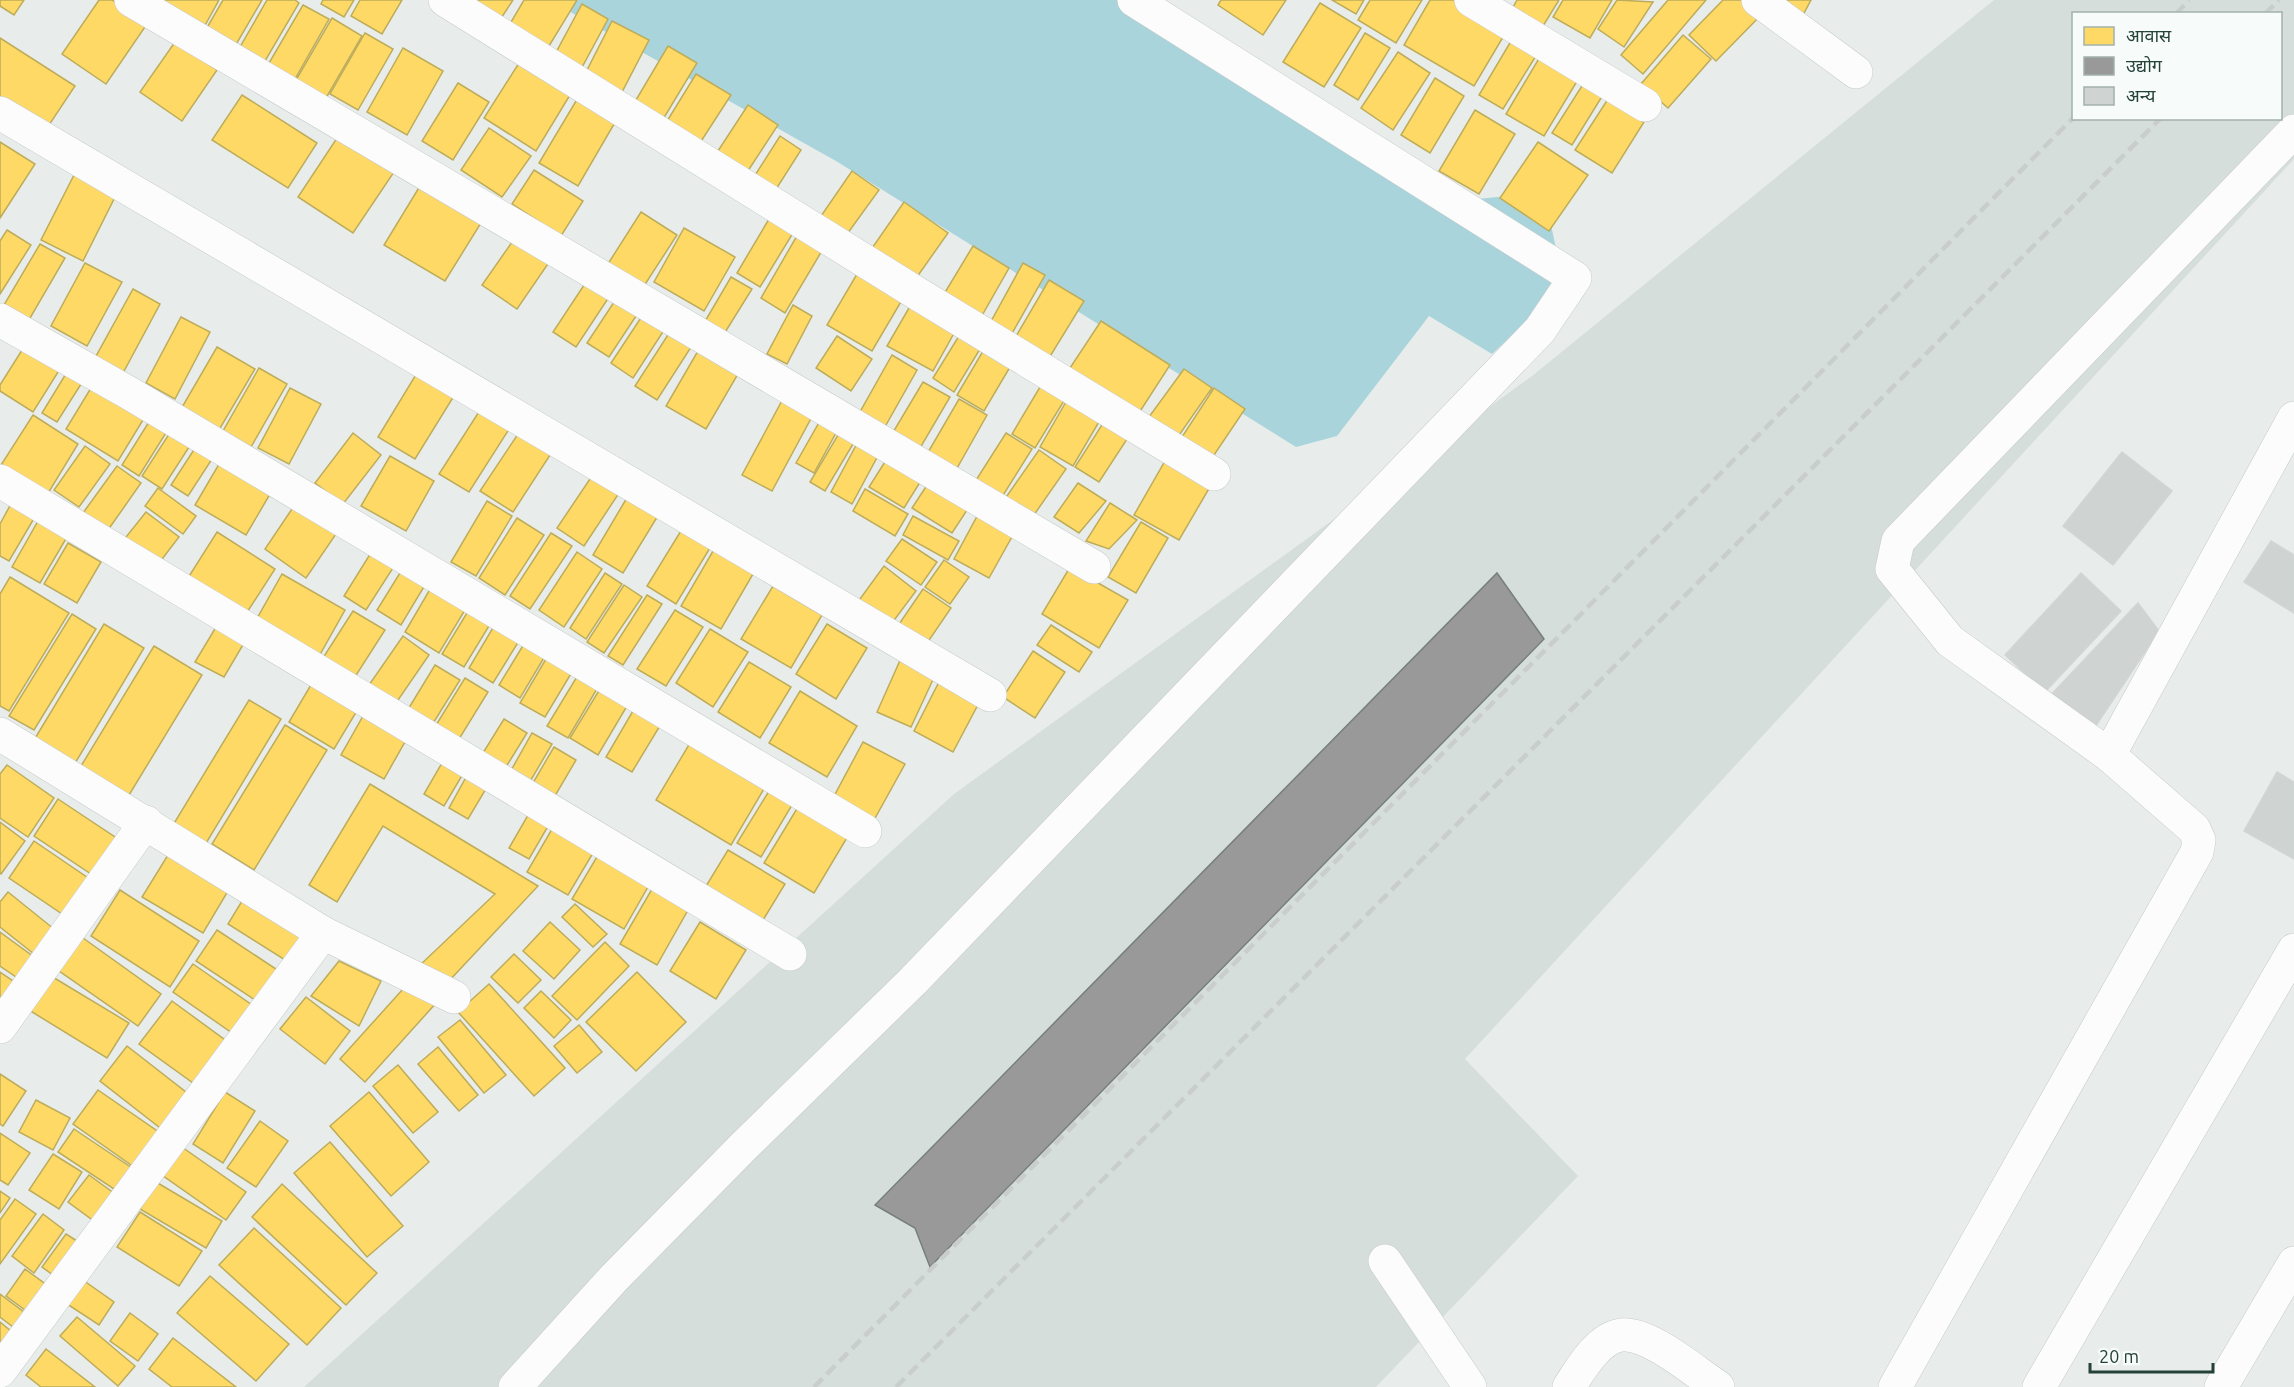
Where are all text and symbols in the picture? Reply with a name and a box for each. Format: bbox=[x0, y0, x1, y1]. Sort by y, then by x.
legend bbox=[2072, 12, 2282, 120]
text: आवास bbox=[2126, 25, 2172, 45]
text: उद्योग bbox=[2126, 55, 2163, 75]
text: अन्य bbox=[2126, 85, 2156, 105]
scale bar bbox=[2090, 1336, 2213, 1374]
text: 20 m bbox=[2099, 1346, 2139, 1366]

